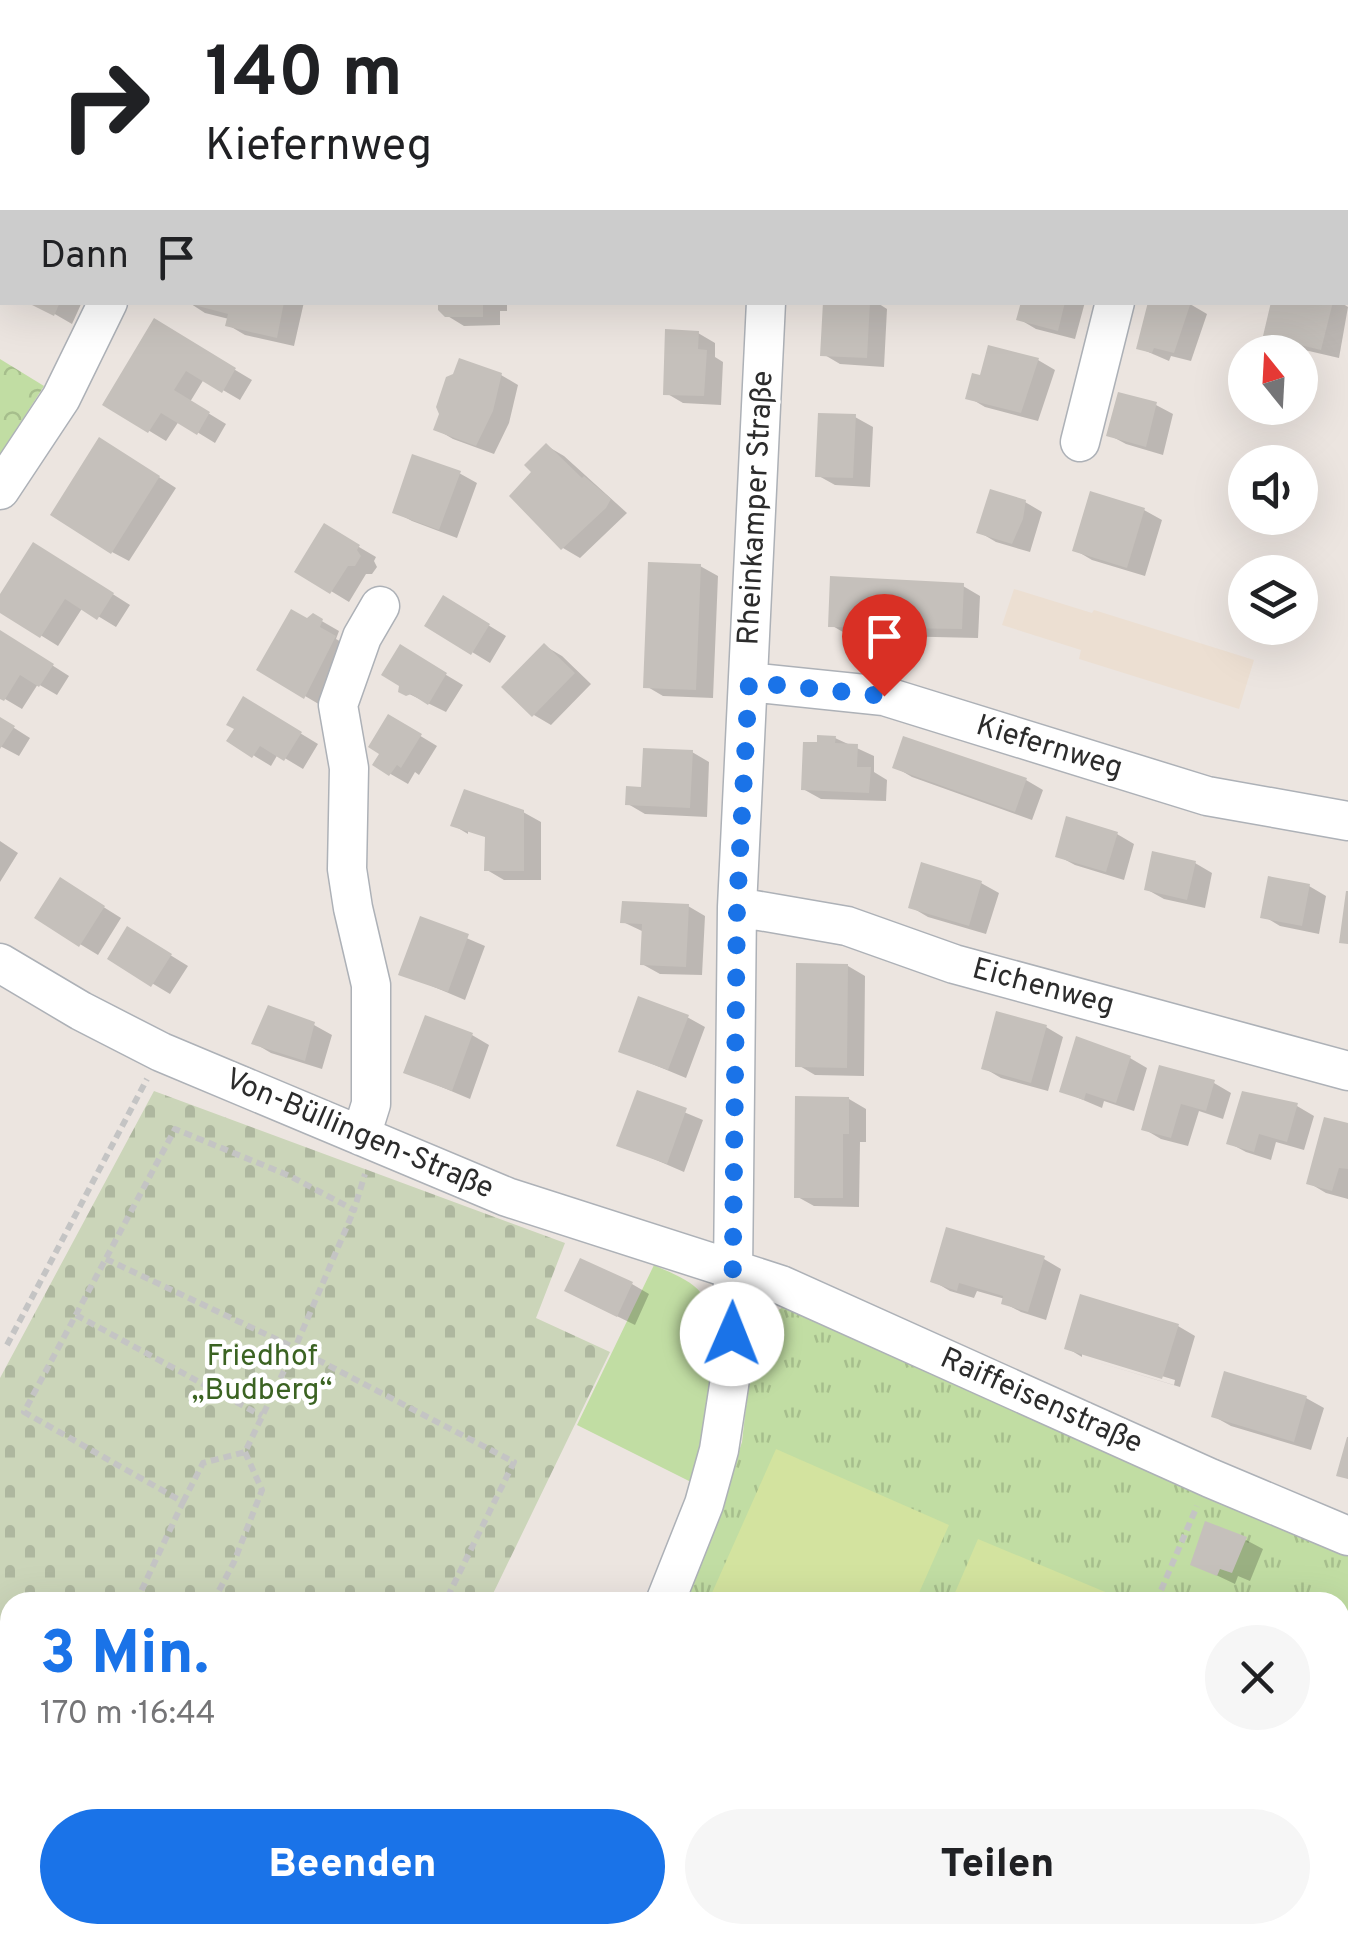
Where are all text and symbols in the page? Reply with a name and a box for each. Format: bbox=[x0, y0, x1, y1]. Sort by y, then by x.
text: 140 m bbox=[205, 32, 403, 121]
icon: right bbox=[40, 40, 170, 170]
text: Kiefernweg bbox=[205, 119, 432, 176]
icon: arrive bbox=[149, 230, 204, 285]
text: Dann bbox=[40, 233, 129, 282]
north arrow bbox=[1228, 335, 1318, 425]
map controls bbox=[1228, 335, 1318, 645]
street label: Rheinkamper Straße bbox=[731, 370, 783, 646]
button: sound bbox=[1228, 445, 1318, 535]
button: layers bbox=[1228, 555, 1318, 645]
pin bbox=[842, 594, 927, 697]
icon: arrive bbox=[857, 609, 912, 664]
street label: Kiefernweg bbox=[971, 708, 1127, 788]
street label: Eichenweg bbox=[968, 951, 1118, 1025]
street label: Von-Büllingen-Straße bbox=[219, 1062, 499, 1208]
position arrow bbox=[680, 1282, 784, 1386]
park label: Friedhof „Budberg“ bbox=[192, 1339, 332, 1410]
street label: Raiffeisenstraße bbox=[934, 1341, 1148, 1463]
text: 3 Min. bbox=[40, 1619, 209, 1695]
button: close bbox=[1205, 1625, 1310, 1730]
text: 170 m · 16:44 bbox=[40, 1695, 216, 1735]
button: Beenden bbox=[40, 1809, 665, 1924]
button: Teilen bbox=[685, 1809, 1310, 1924]

